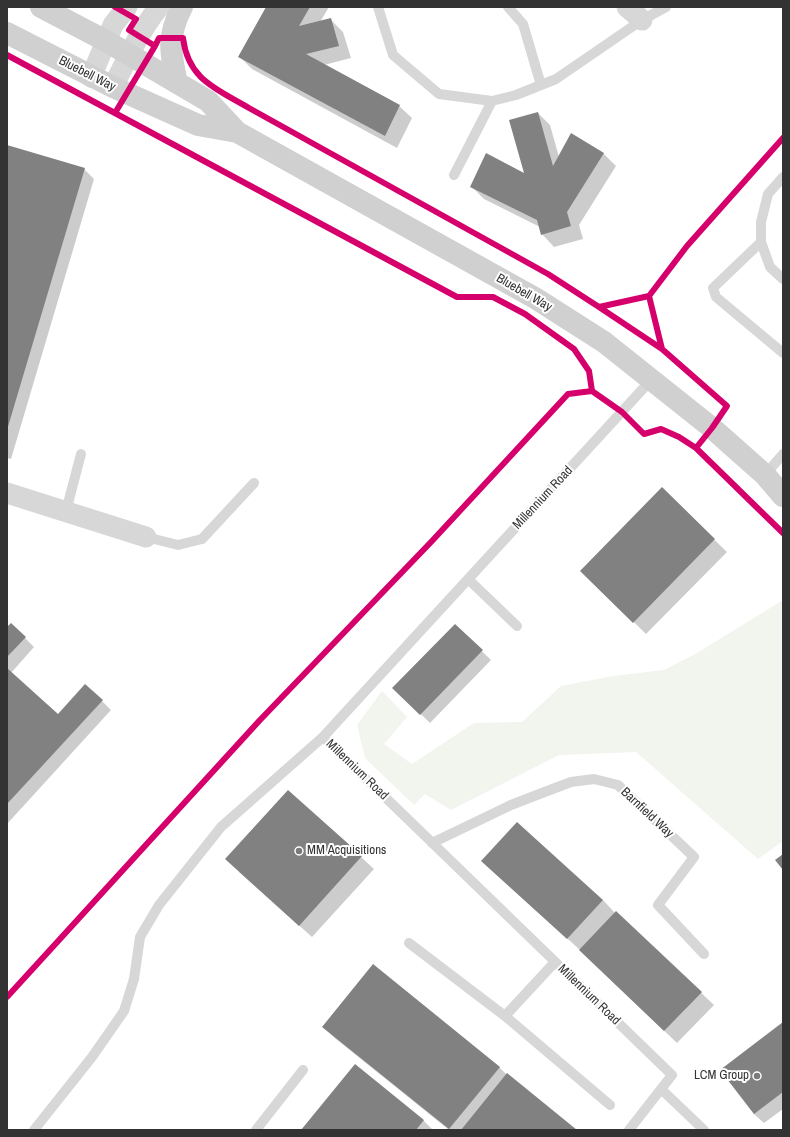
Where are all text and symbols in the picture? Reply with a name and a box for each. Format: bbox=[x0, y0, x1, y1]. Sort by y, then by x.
street label: Bluebell Way bbox=[56, 53, 118, 95]
street label: Bluebell Way bbox=[493, 271, 555, 315]
street label: Millennium Road bbox=[510, 463, 576, 533]
street label: Millennium Road bbox=[323, 736, 391, 804]
street label: Barnfield Way bbox=[617, 785, 677, 841]
place label: MM Acquisitions bbox=[307, 843, 386, 859]
marker: MM Acquisitions bbox=[294, 846, 304, 856]
street label: Millennium Road bbox=[555, 961, 623, 1029]
place label: LCM Group bbox=[694, 1068, 749, 1084]
marker: LCM Group bbox=[752, 1071, 762, 1081]

